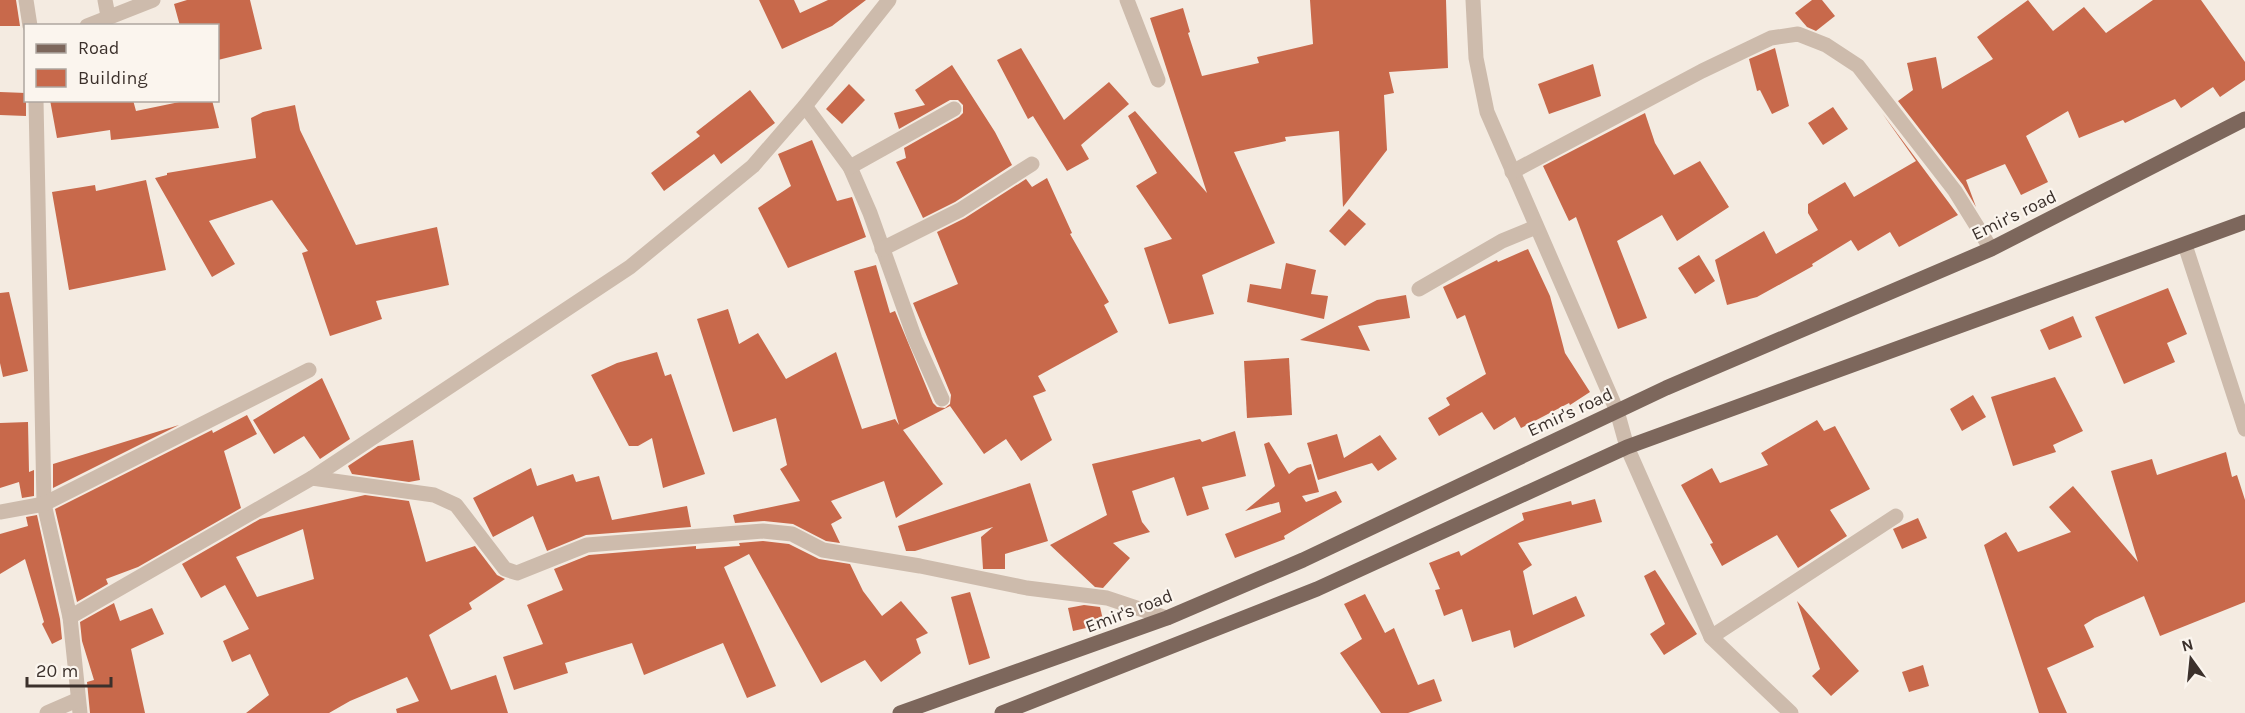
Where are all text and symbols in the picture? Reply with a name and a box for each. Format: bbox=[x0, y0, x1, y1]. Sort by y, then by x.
legend bbox=[24, 24, 219, 102]
text: Road bbox=[78, 37, 119, 59]
text: Building bbox=[78, 67, 148, 89]
street label: Emir's road bbox=[1968, 185, 2060, 245]
street label: Emir's road bbox=[1524, 383, 1616, 441]
street label: Emir's road bbox=[1082, 584, 1176, 638]
north arrow bbox=[2161, 629, 2221, 689]
text: N bbox=[2179, 634, 2195, 656]
scale bar bbox=[27, 650, 111, 688]
text: 20 m bbox=[36, 660, 78, 682]

